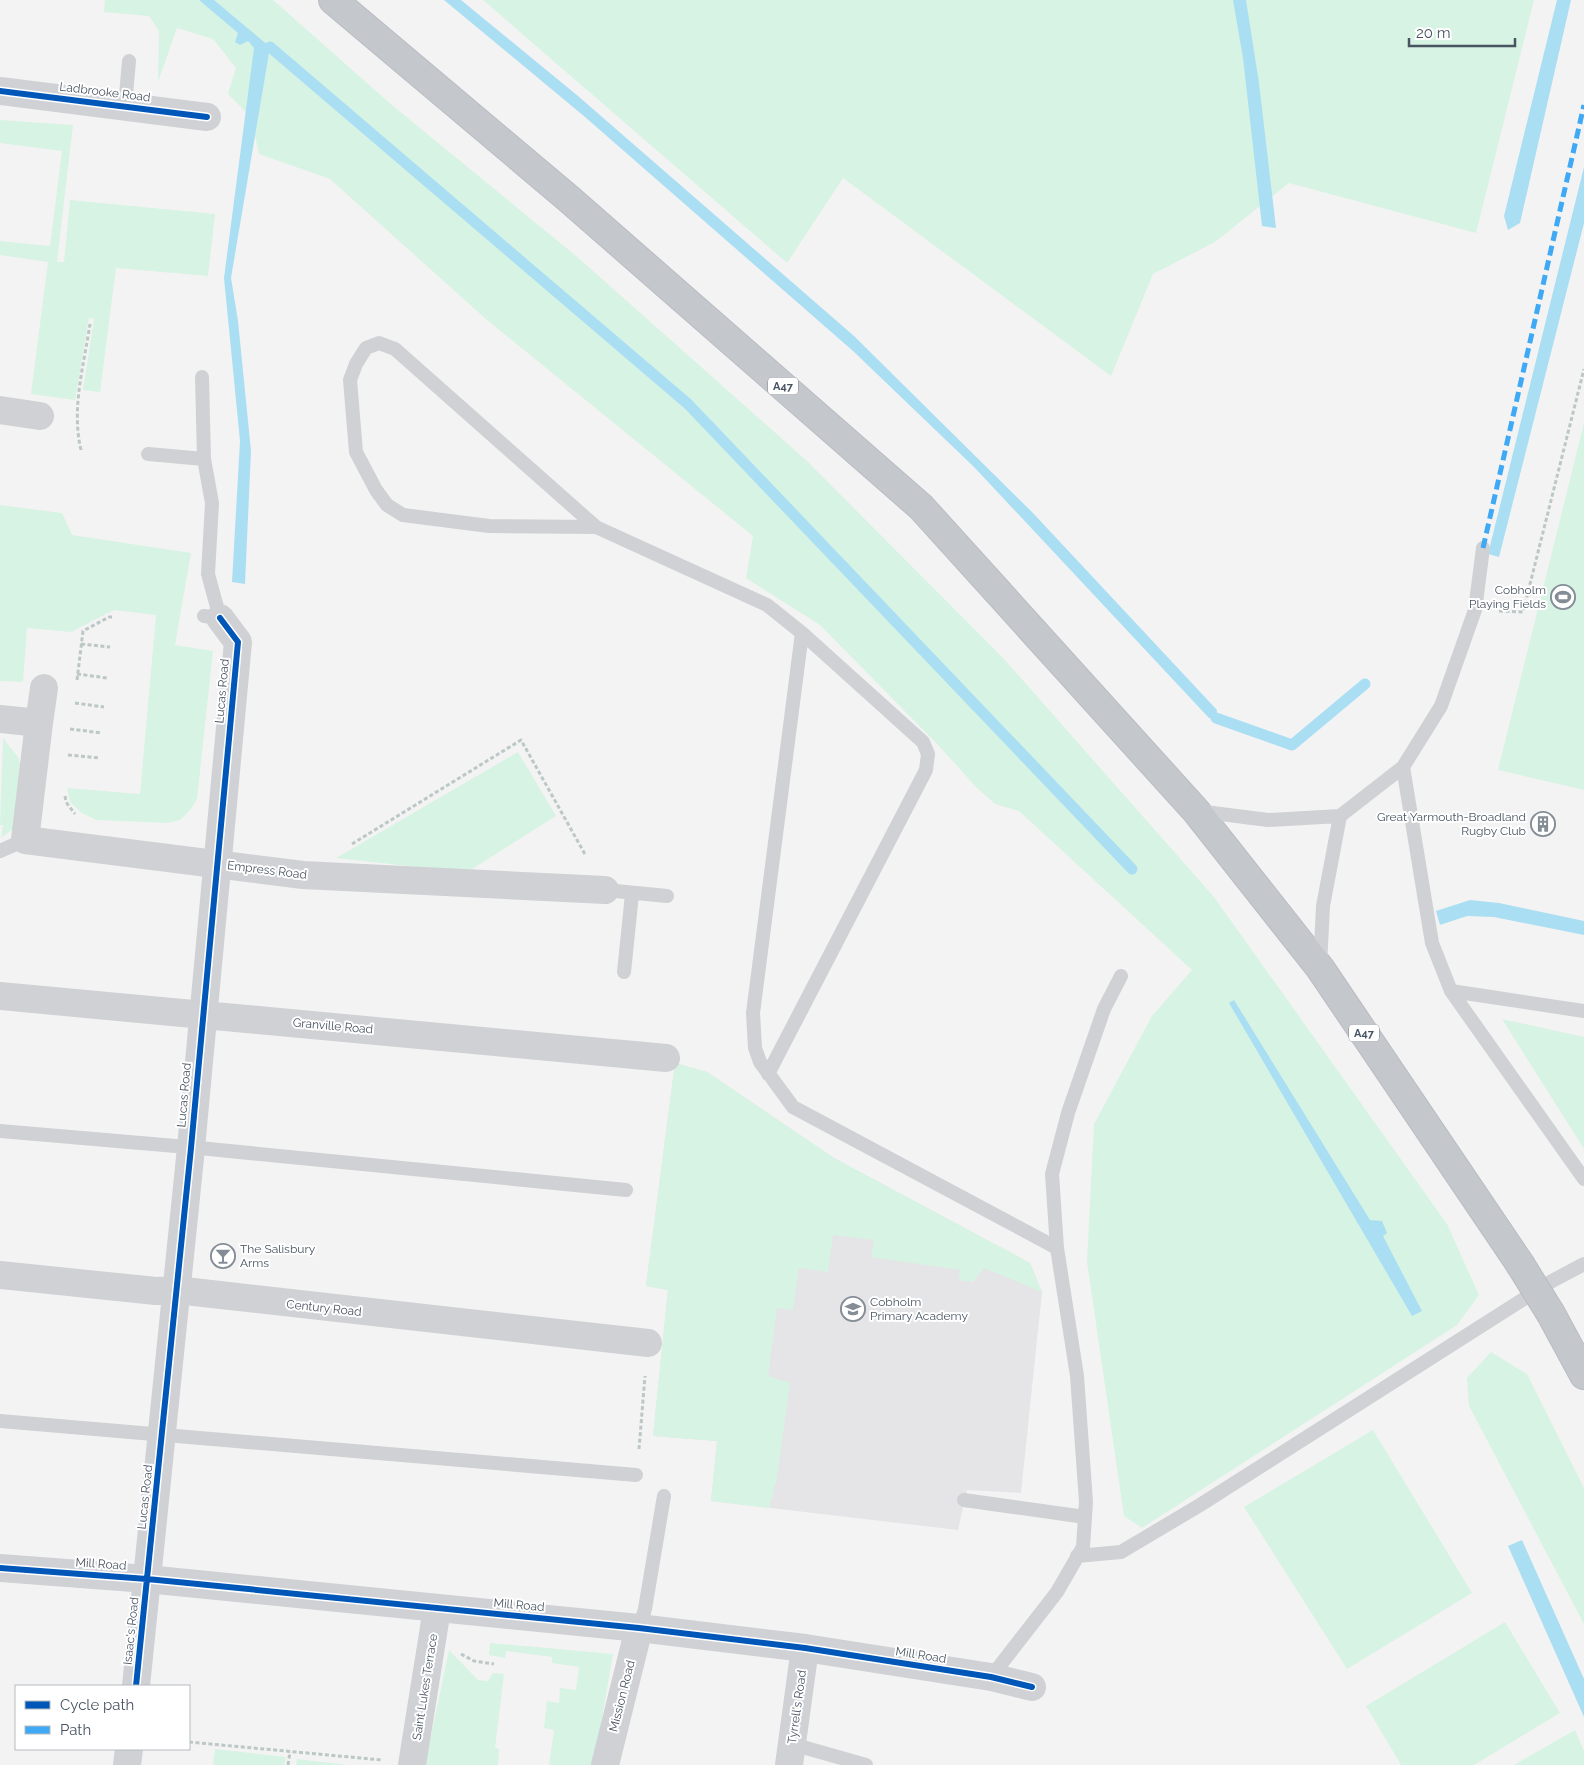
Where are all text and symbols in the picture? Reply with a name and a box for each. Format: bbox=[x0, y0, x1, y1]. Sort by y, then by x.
scale bar bbox=[1409, 15, 1515, 47]
text: 20 m bbox=[1416, 24, 1451, 42]
street label: Ladbrooke Road bbox=[59, 79, 151, 105]
road number: A47 bbox=[768, 378, 798, 394]
place label: Cobholm Playing Fields bbox=[1469, 583, 1546, 611]
sports icon: Cobholm Playing Fields bbox=[1550, 584, 1576, 610]
street label: Lucas Road bbox=[212, 658, 232, 724]
place label: Great Yarmouth-Broadland Rugby Club bbox=[1377, 810, 1526, 838]
building icon: Great Yarmouth-Broadland Rugby Club bbox=[1530, 811, 1556, 837]
street label: Empress Road bbox=[226, 858, 308, 882]
street label: Granville Road bbox=[292, 1016, 374, 1036]
road number: A47 bbox=[1349, 1024, 1379, 1042]
street label: Lucas Road bbox=[174, 1062, 194, 1128]
place label: The Salisbury Arms bbox=[240, 1242, 316, 1270]
bar icon: The Salisbury Arms bbox=[210, 1243, 236, 1269]
place label: Cobholm Primary Academy bbox=[870, 1295, 968, 1323]
school or university icon: Cobholm Primary Academy bbox=[840, 1296, 866, 1322]
street label: Century Road bbox=[286, 1297, 362, 1319]
street label: Lucas Road bbox=[135, 1464, 155, 1530]
street label: Mill Road bbox=[75, 1555, 127, 1573]
street label: Isaac's Road bbox=[120, 1596, 142, 1666]
street label: Mill Road bbox=[493, 1596, 545, 1614]
street label: Saint Lukes Terrace bbox=[410, 1633, 440, 1741]
street label: Mill Road bbox=[895, 1644, 947, 1666]
street label: Mission Road bbox=[606, 1659, 638, 1733]
street label: Tyrrell's Road bbox=[785, 1669, 809, 1745]
legend bbox=[15, 1685, 190, 1750]
text: Cycle path bbox=[60, 1696, 134, 1714]
text: Path bbox=[60, 1721, 91, 1739]

